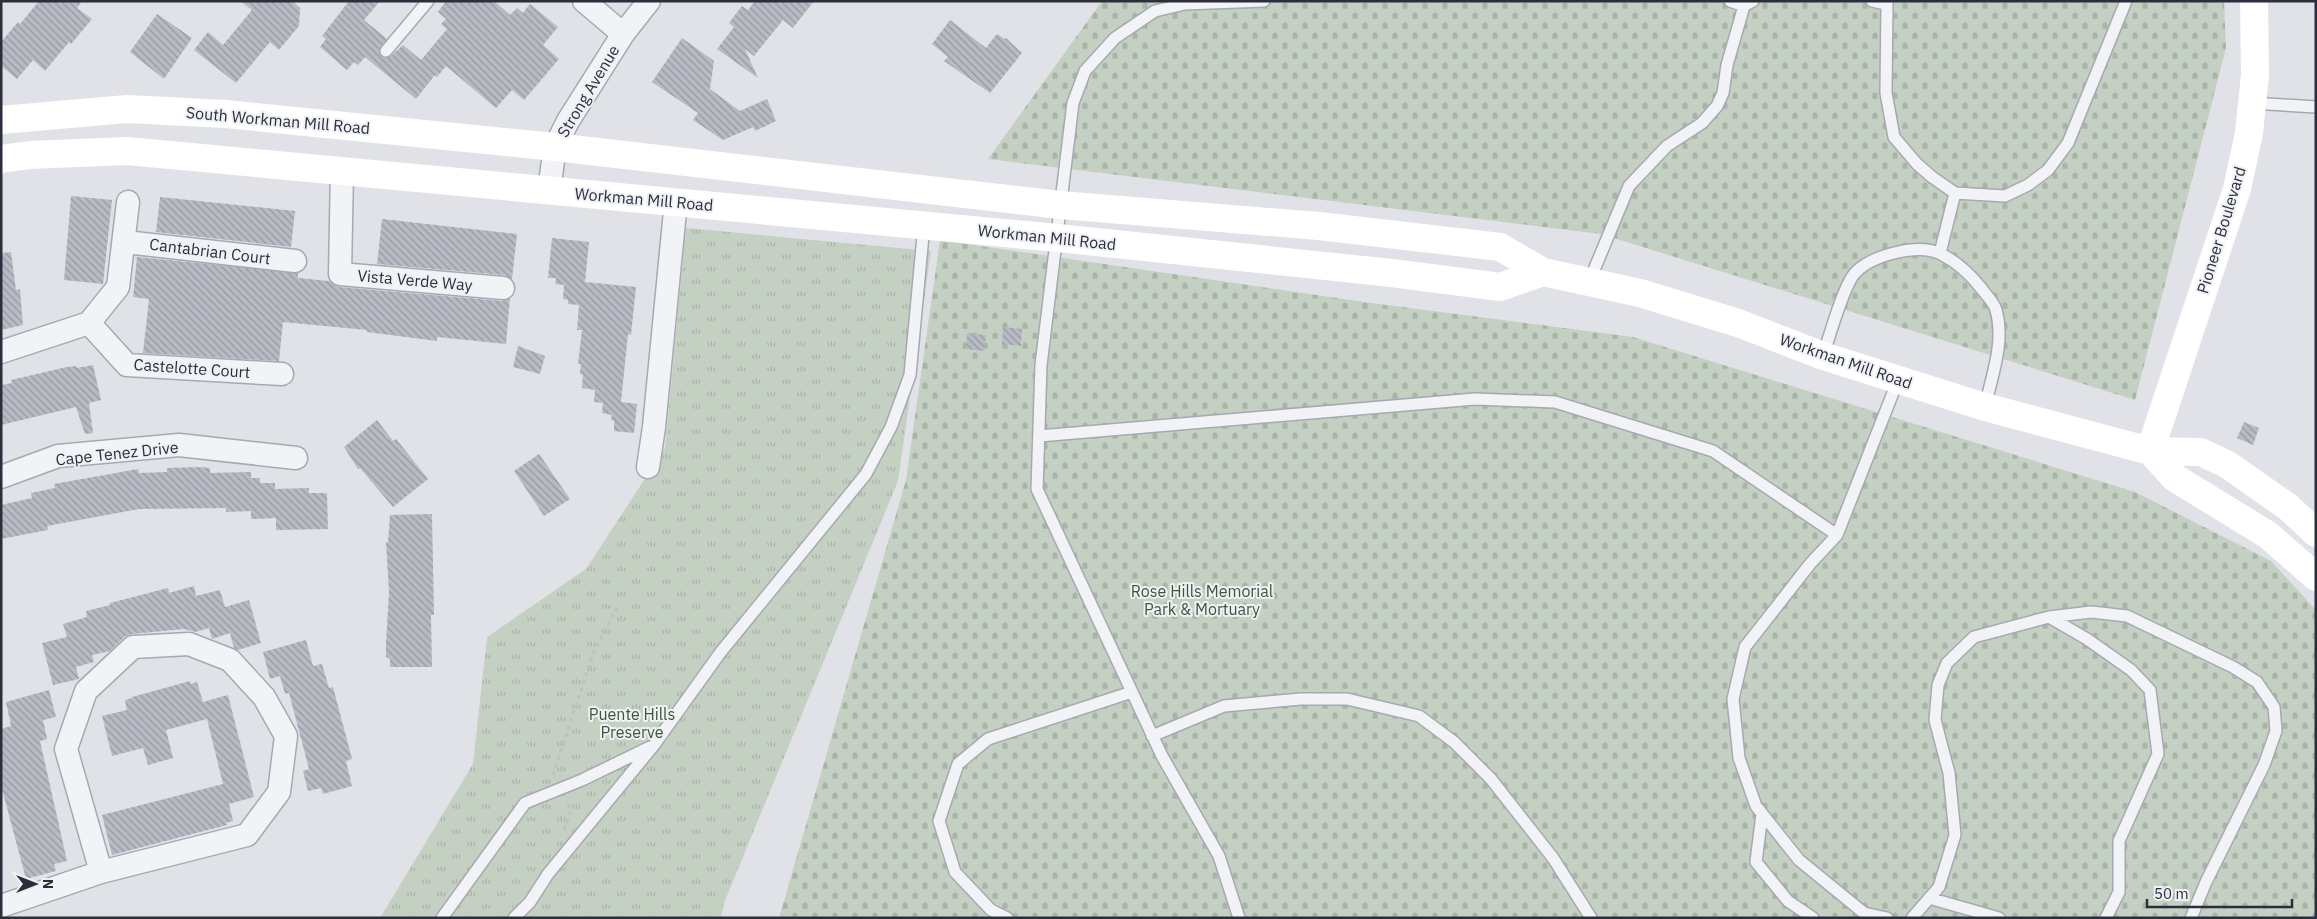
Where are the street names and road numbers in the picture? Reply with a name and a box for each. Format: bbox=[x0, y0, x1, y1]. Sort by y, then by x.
street label: Strong Avenue bbox=[553, 41, 624, 141]
street label: South Workman Mill Road bbox=[185, 102, 371, 138]
street label: Pioneer Boulevard bbox=[2192, 164, 2250, 296]
street label: Workman Mill Road bbox=[574, 183, 714, 215]
street label: Workman Mill Road bbox=[977, 220, 1117, 254]
street label: Cantabrian Court bbox=[148, 234, 272, 268]
street label: Vista Verde Way bbox=[357, 265, 473, 295]
street label: Workman Mill Road bbox=[1777, 329, 1915, 393]
street label: Castelotte Court bbox=[133, 354, 251, 382]
street label: Cape Tenez Drive bbox=[55, 437, 180, 469]

